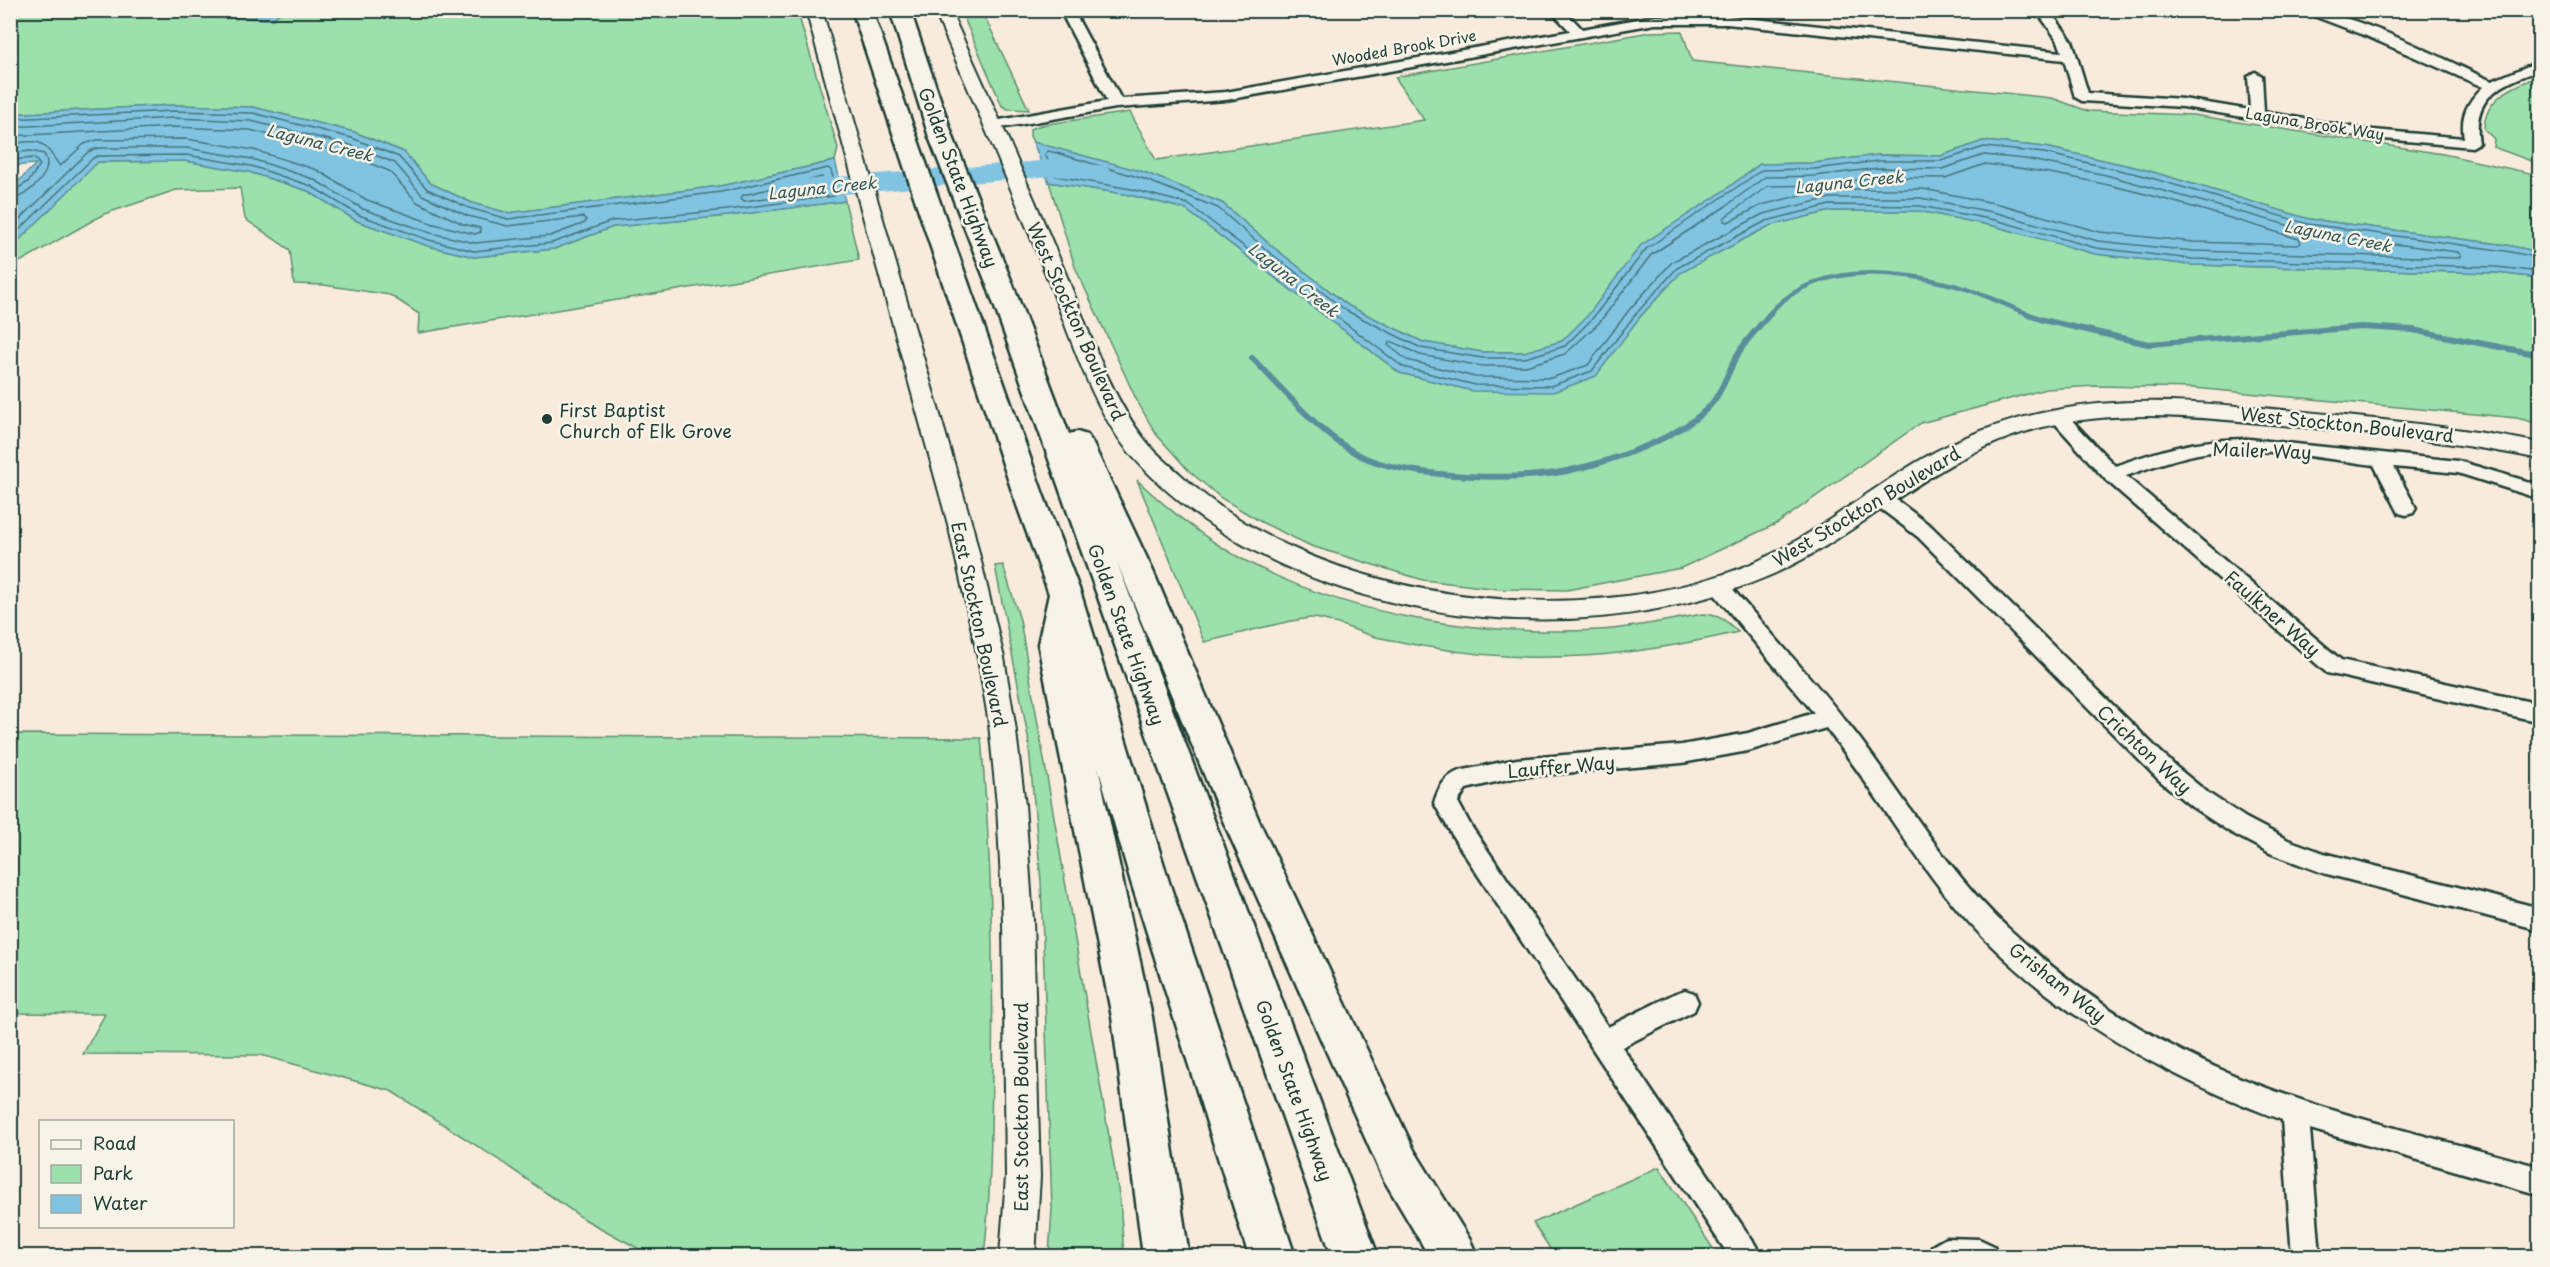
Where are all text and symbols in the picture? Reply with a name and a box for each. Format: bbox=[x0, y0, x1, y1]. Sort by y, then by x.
street label: Wooded Brook Drive bbox=[1330, 23, 1478, 71]
street label: Golden State Highway bbox=[912, 83, 1006, 271]
street label: Laguna Brook Way bbox=[2244, 101, 2386, 145]
water label: Laguna Creek bbox=[264, 117, 377, 167]
water label: Laguna Creek bbox=[1794, 163, 1906, 199]
water label: Laguna Creek bbox=[767, 169, 879, 205]
water label: Laguna Creek bbox=[2282, 213, 2395, 257]
street label: West Stockton Boulevard bbox=[1021, 217, 1133, 425]
water label: Laguna Creek bbox=[1244, 236, 1345, 323]
place label: First Baptist Church of Elk Grove bbox=[559, 396, 732, 444]
street label: West Stockton Boulevard bbox=[2239, 399, 2455, 449]
marker: First Baptist Church of Elk Grove bbox=[540, 412, 554, 426]
street label: Mailer Way bbox=[2212, 435, 2312, 465]
street label: West Stockton Boulevard bbox=[1767, 439, 1965, 573]
street label: East Stockton Boulevard bbox=[945, 519, 1015, 729]
street label: Golden State Highway bbox=[1082, 540, 1172, 728]
street label: Faulkner Way bbox=[2219, 564, 2327, 662]
street label: Crichton Way bbox=[2092, 698, 2198, 800]
street label: Lauffer Way bbox=[1506, 748, 1616, 784]
street label: Grisham Way bbox=[2004, 935, 2112, 1029]
street label: Golden State Highway bbox=[1250, 996, 1340, 1184]
street label: East Stockton Boulevard bbox=[1007, 1002, 1034, 1212]
legend bbox=[39, 1120, 234, 1228]
text: Road bbox=[93, 1129, 137, 1156]
text: Park bbox=[93, 1159, 133, 1186]
text: Water bbox=[93, 1189, 148, 1216]

